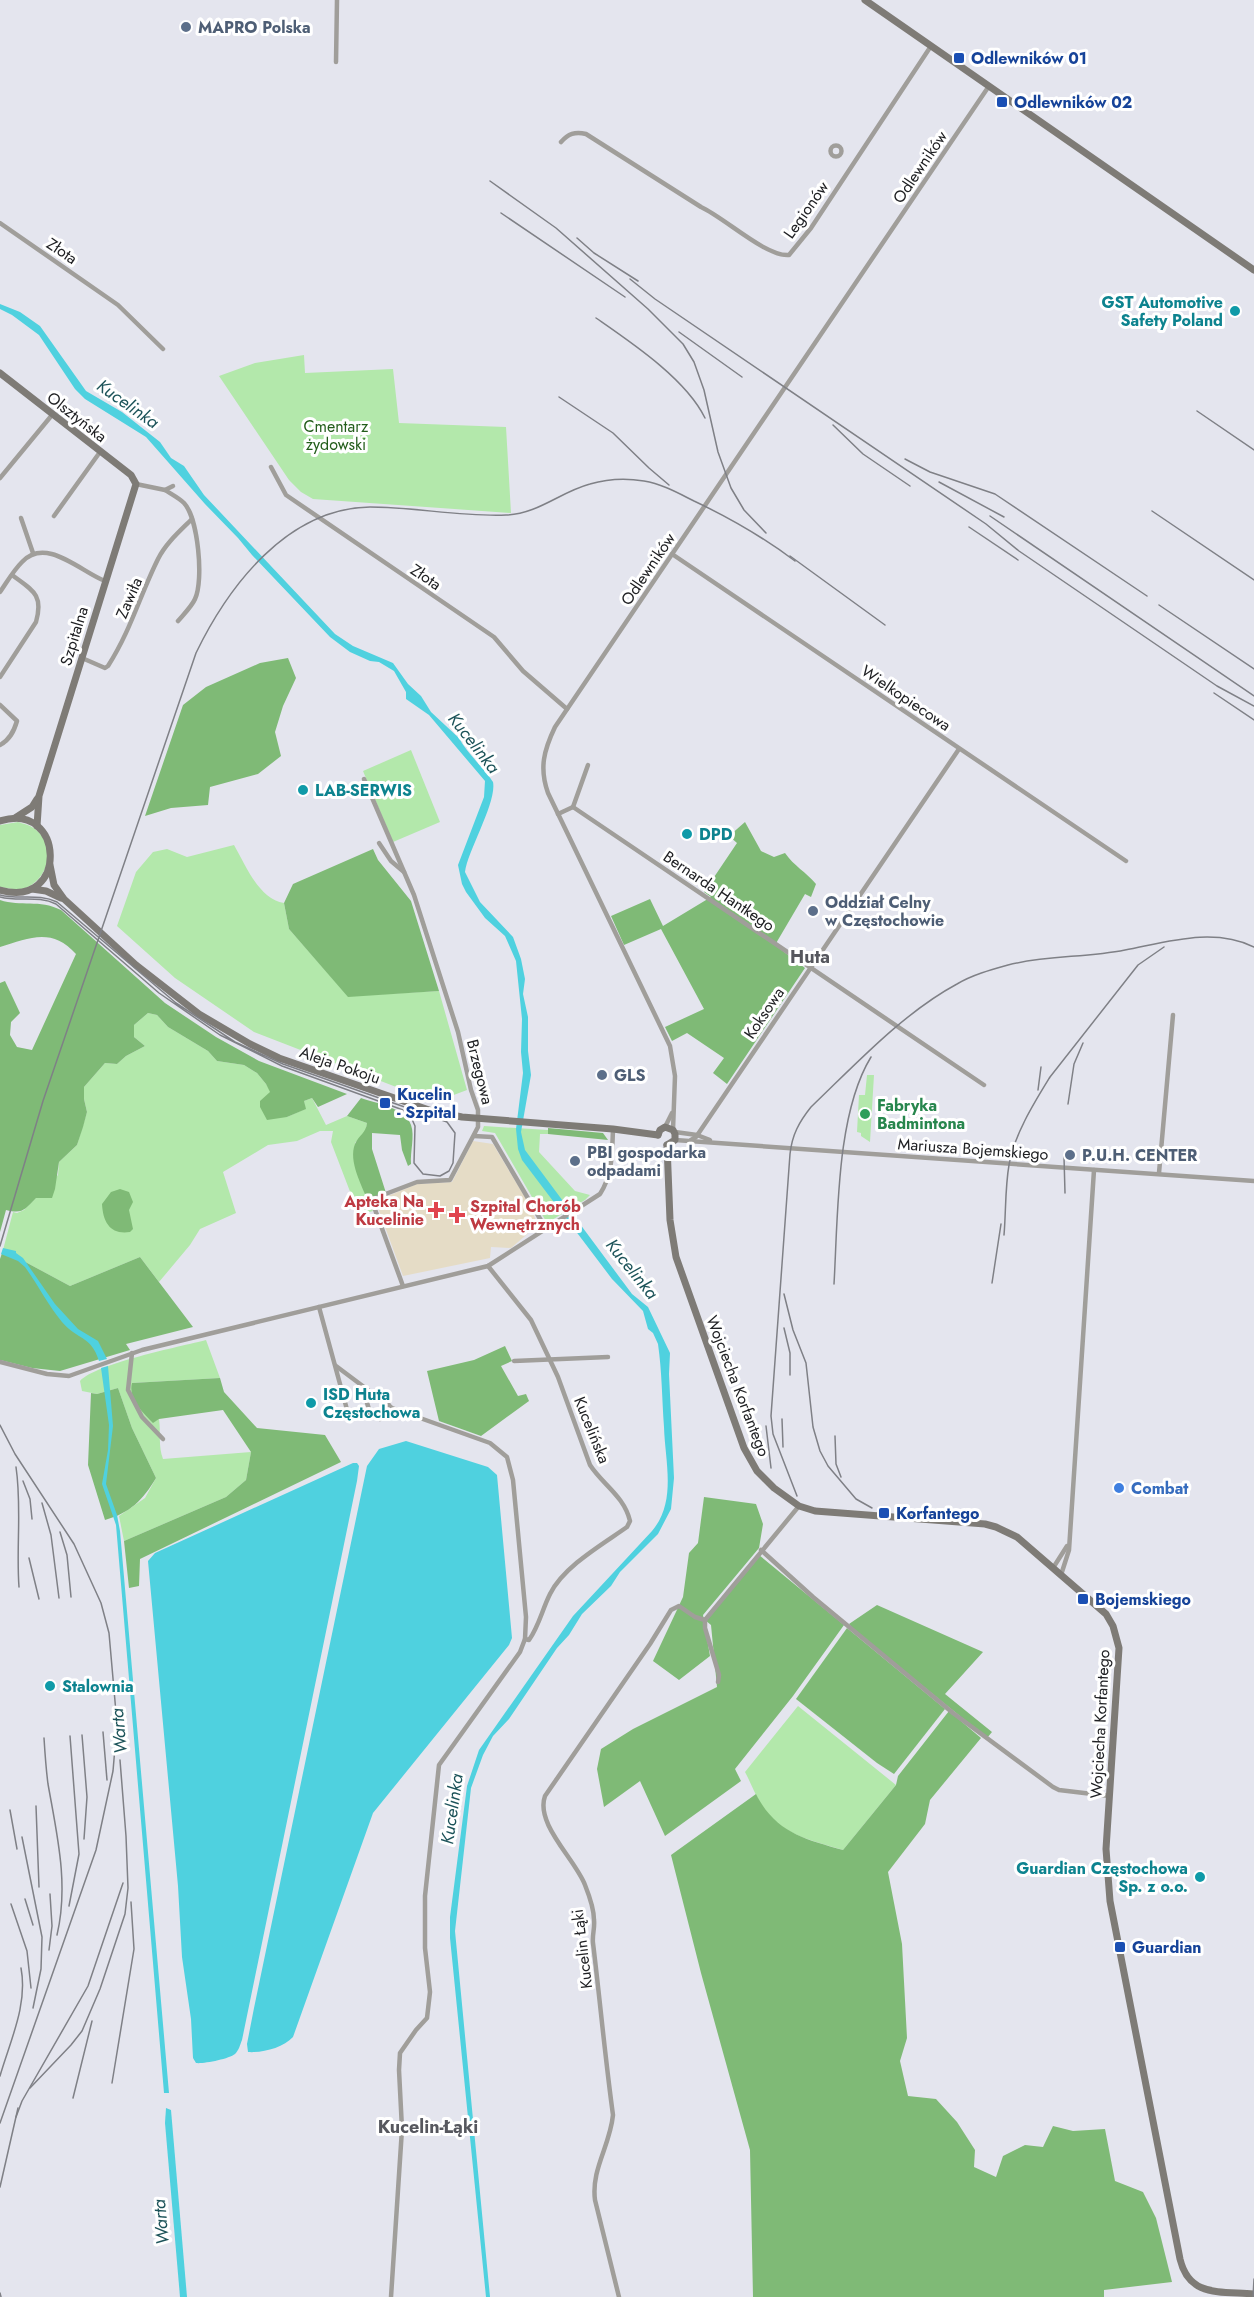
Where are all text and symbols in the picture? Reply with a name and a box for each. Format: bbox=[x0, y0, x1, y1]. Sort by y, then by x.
place label: MAPRO Polska bbox=[198, 16, 311, 39]
marker: MAPRO Polska bbox=[179, 20, 193, 34]
place label: Odlewników 01 bbox=[971, 47, 1087, 70]
marker: Odlewników 01 bbox=[952, 51, 966, 65]
place label: Odlewników 02 bbox=[1014, 91, 1132, 114]
marker: Odlewników 02 bbox=[995, 95, 1009, 109]
street label: Odlewników bbox=[887, 126, 953, 208]
street label: Legionów bbox=[778, 177, 834, 243]
street label: Złota bbox=[42, 232, 82, 270]
place label: GST Automotive Safety Poland bbox=[1102, 291, 1223, 332]
marker: GST Automotive Safety Poland bbox=[1228, 304, 1242, 318]
water label: Kucelinka bbox=[91, 373, 165, 435]
street label: Olsztyńska bbox=[42, 386, 112, 448]
park label: Cmentarz żydowski bbox=[304, 415, 369, 456]
street label: Odlewników bbox=[615, 528, 681, 610]
street label: Złota bbox=[406, 558, 446, 596]
street label: Zawiła bbox=[110, 574, 148, 622]
street label: Szpitalna bbox=[54, 604, 94, 668]
street label: Wielkopiecowa bbox=[857, 659, 955, 737]
water label: Kucelinka bbox=[442, 707, 506, 779]
place label: LAB-SERWIS bbox=[315, 779, 412, 802]
marker: LAB-SERWIS bbox=[296, 783, 310, 797]
place label: DPD bbox=[699, 823, 733, 846]
marker: DPD bbox=[680, 827, 694, 841]
street label: Bernarda Hantkego bbox=[659, 845, 780, 937]
place label: Oddział Celny w Częstochowie bbox=[824, 891, 944, 932]
marker: Oddział Celny w Częstochowie bbox=[806, 904, 820, 918]
district label: Huta bbox=[790, 944, 830, 970]
street label: Koksowa bbox=[738, 983, 790, 1043]
street label: Brzegowa bbox=[461, 1037, 499, 1107]
street label: Aleja Pokoju bbox=[297, 1040, 383, 1090]
place label: GLS bbox=[614, 1064, 645, 1087]
marker: GLS bbox=[595, 1068, 609, 1082]
place label: Kucelin - Szpital bbox=[397, 1083, 456, 1124]
place label: Fabryka Badmintona bbox=[877, 1094, 965, 1135]
marker: Kucelin - Szpital bbox=[378, 1096, 392, 1110]
marker: Fabryka Badmintona bbox=[858, 1107, 872, 1121]
street label: Mariusza Bojemskiego bbox=[897, 1132, 1049, 1166]
place label: PBI gospodarka odpadami bbox=[587, 1141, 706, 1182]
place label: P.U.H. CENTER bbox=[1082, 1144, 1198, 1167]
marker: P.U.H. CENTER bbox=[1063, 1148, 1077, 1162]
marker: PBI gospodarka odpadami bbox=[568, 1154, 582, 1168]
place label: Apteka Na Kucelinie bbox=[343, 1190, 424, 1231]
place label: Szpital Chorób Wewnętrznych bbox=[470, 1195, 581, 1236]
marker: Apteka Na Kucelinie bbox=[429, 1203, 443, 1217]
marker: Szpital Chorób Wewnętrznych bbox=[448, 1206, 466, 1224]
water label: Kucelinka bbox=[599, 1233, 665, 1305]
street label: Wojciecha Korfantego bbox=[701, 1312, 776, 1460]
place label: ISD Huta Częstochowa bbox=[323, 1383, 420, 1424]
street label: Kucelińska bbox=[568, 1393, 616, 1467]
marker: ISD Huta Częstochowa bbox=[304, 1396, 318, 1410]
place label: Combat bbox=[1131, 1477, 1189, 1500]
marker: Combat bbox=[1112, 1481, 1126, 1495]
place label: Korfantego bbox=[896, 1502, 980, 1525]
marker: Korfantego bbox=[877, 1506, 891, 1520]
place label: Bojemskiego bbox=[1095, 1588, 1191, 1611]
marker: Bojemskiego bbox=[1076, 1592, 1090, 1606]
street label: Wojciecha Korfantego bbox=[1085, 1649, 1115, 1799]
place label: Stalownia bbox=[62, 1675, 134, 1698]
marker: Stalownia bbox=[43, 1679, 57, 1693]
water label: Warta bbox=[104, 1707, 134, 1755]
water label: Kucelinka bbox=[434, 1772, 470, 1846]
place label: Guardian Częstochowa Sp. z o.o. bbox=[1016, 1857, 1188, 1898]
marker: Guardian Częstochowa Sp. z o.o. bbox=[1193, 1870, 1207, 1884]
street label: Kucelin Łąki bbox=[566, 1908, 598, 1990]
place label: Guardian bbox=[1132, 1936, 1202, 1959]
marker: Guardian bbox=[1113, 1940, 1127, 1954]
district label: Kucelin-Łąki bbox=[378, 2114, 478, 2140]
water label: Warta bbox=[146, 2198, 176, 2246]

